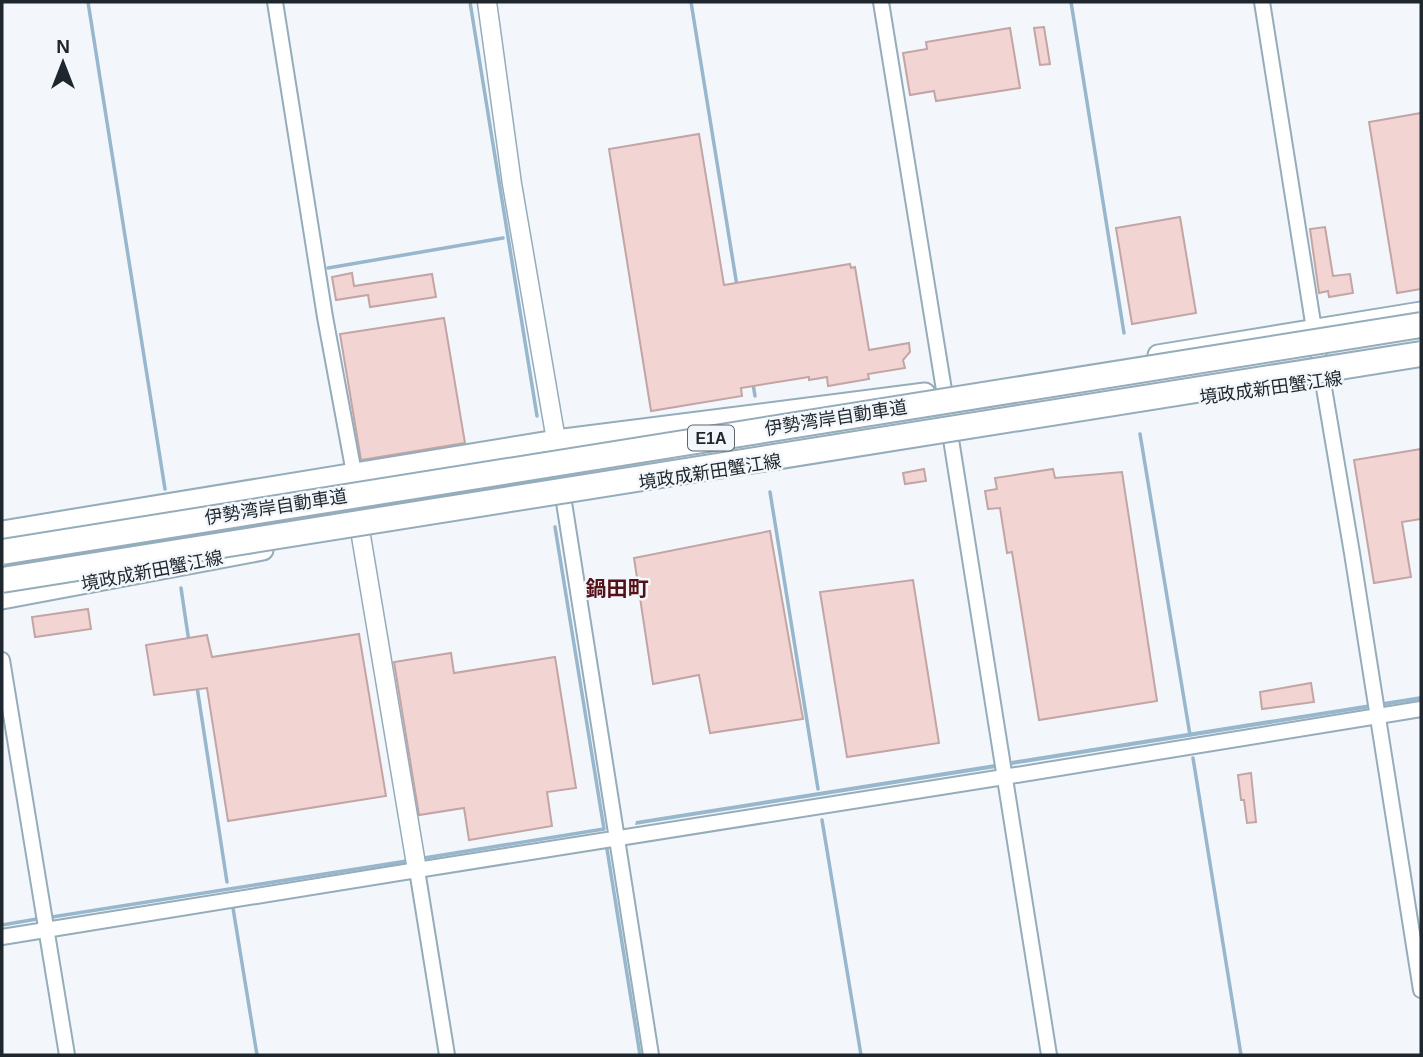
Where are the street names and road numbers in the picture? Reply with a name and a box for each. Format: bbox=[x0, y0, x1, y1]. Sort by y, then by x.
street label: 境政成新田蟹江線 bbox=[1198, 368, 1344, 408]
street label: 伊勢湾岸自動車道 bbox=[763, 397, 909, 439]
road number: E1A bbox=[688, 426, 734, 450]
street label: 境政成新田蟹江線 bbox=[637, 451, 783, 493]
street label: 伊勢湾岸自動車道 bbox=[203, 486, 349, 528]
street label: 境政成新田蟹江線 bbox=[79, 547, 225, 595]

